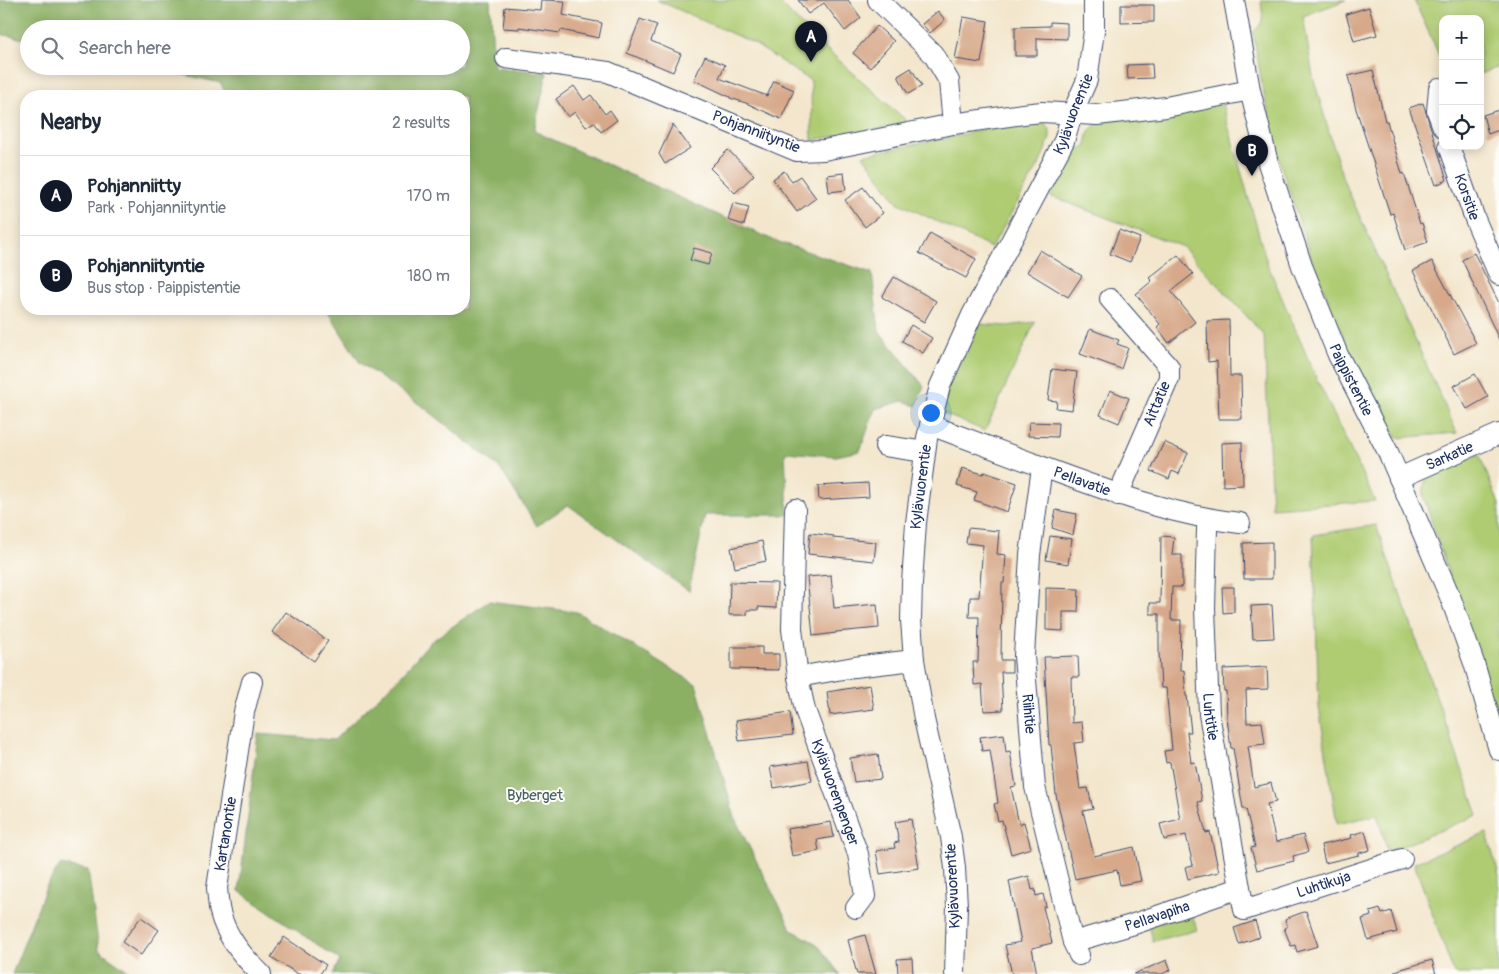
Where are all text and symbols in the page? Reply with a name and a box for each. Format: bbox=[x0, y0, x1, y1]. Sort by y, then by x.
map controls bbox=[1439, 15, 1484, 150]
button: + bbox=[1439, 15, 1484, 60]
search box bbox=[20, 20, 470, 75]
pin: A bbox=[795, 21, 827, 62]
icon: search bbox=[38, 34, 66, 62]
text: Search here bbox=[78, 36, 171, 60]
button: − bbox=[1439, 60, 1484, 105]
street label: Kylävuorentie bbox=[1049, 72, 1097, 158]
button: locate bbox=[1439, 105, 1484, 150]
street label: Pohjanniityntie bbox=[709, 107, 803, 158]
text: Nearby bbox=[40, 109, 101, 136]
text: 2 results bbox=[392, 113, 450, 133]
pin: B bbox=[1236, 135, 1268, 176]
street label: Korsitie bbox=[1450, 171, 1484, 223]
text: Pohjanniitty bbox=[87, 174, 181, 198]
text: A bbox=[51, 186, 61, 206]
text: 170 m bbox=[407, 186, 450, 206]
text: Park · Pohjanniityntie bbox=[87, 198, 226, 218]
text: Pohjanniityntie bbox=[87, 254, 204, 278]
text: B bbox=[51, 266, 61, 286]
text: 180 m bbox=[407, 266, 450, 286]
text: Bus stop · Paippistentie bbox=[87, 278, 240, 298]
street label: Paippistentie bbox=[1325, 341, 1378, 420]
street label: Aittatie bbox=[1139, 378, 1175, 429]
your location bbox=[918, 400, 944, 426]
street label: Sarkatie bbox=[1423, 437, 1477, 475]
street label: Kylävuorentie bbox=[906, 443, 936, 530]
street label: Pellavatie bbox=[1051, 462, 1113, 500]
street label: Luhtitie bbox=[1199, 692, 1223, 742]
street label: Riihitie bbox=[1018, 693, 1040, 735]
street label: Kylävuorenpenger bbox=[807, 737, 864, 849]
park label: Byberget bbox=[507, 786, 564, 805]
street label: Kartanontie bbox=[211, 795, 241, 873]
street label: Kylävuorentie bbox=[941, 842, 965, 929]
street label: Luhtikuja bbox=[1294, 867, 1353, 902]
street label: Pellavapiha bbox=[1122, 896, 1192, 936]

